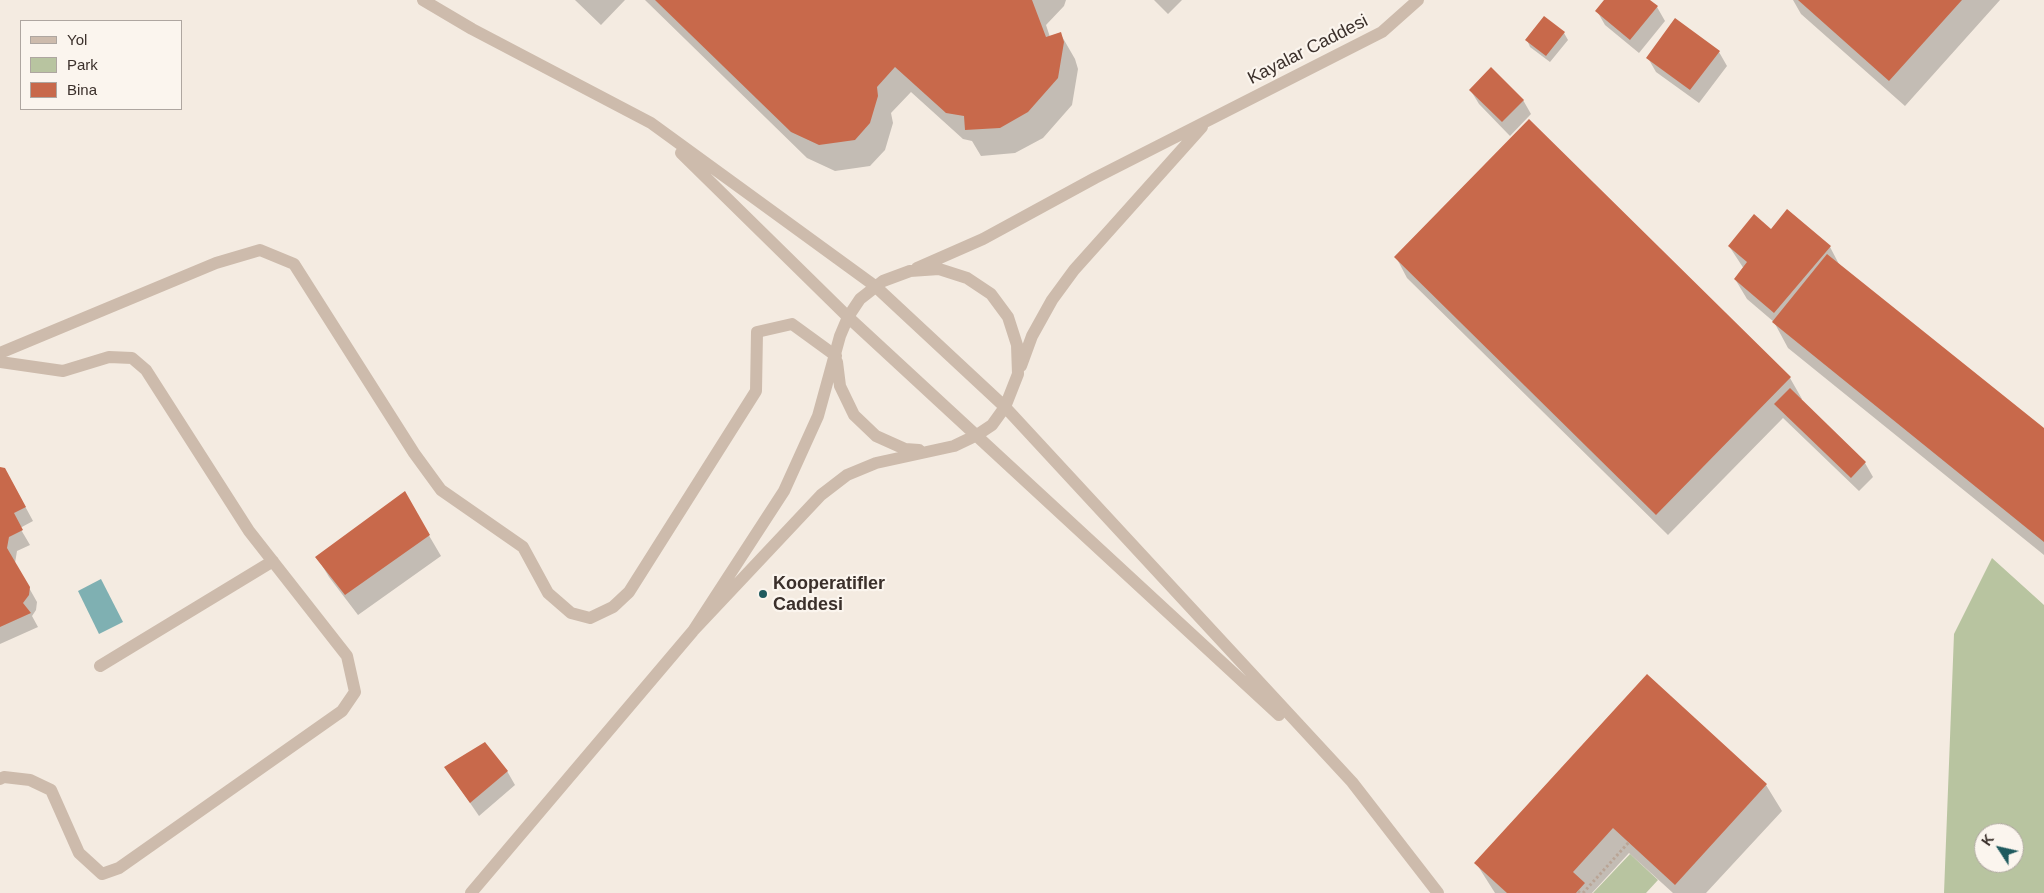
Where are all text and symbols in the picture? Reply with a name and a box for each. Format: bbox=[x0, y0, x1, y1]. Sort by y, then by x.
street label: Kayalar Caddesi bbox=[1244, 10, 1372, 90]
legend bbox=[20, 20, 182, 110]
text: Yol bbox=[67, 31, 87, 48]
text: Park bbox=[67, 56, 98, 73]
text: Bina bbox=[67, 81, 97, 98]
place label: Kooperatifler Caddesi bbox=[773, 573, 885, 616]
marker: Kooperatifler Caddesi bbox=[757, 588, 769, 600]
north arrow bbox=[1974, 823, 2024, 873]
text: K bbox=[1978, 831, 1997, 849]

